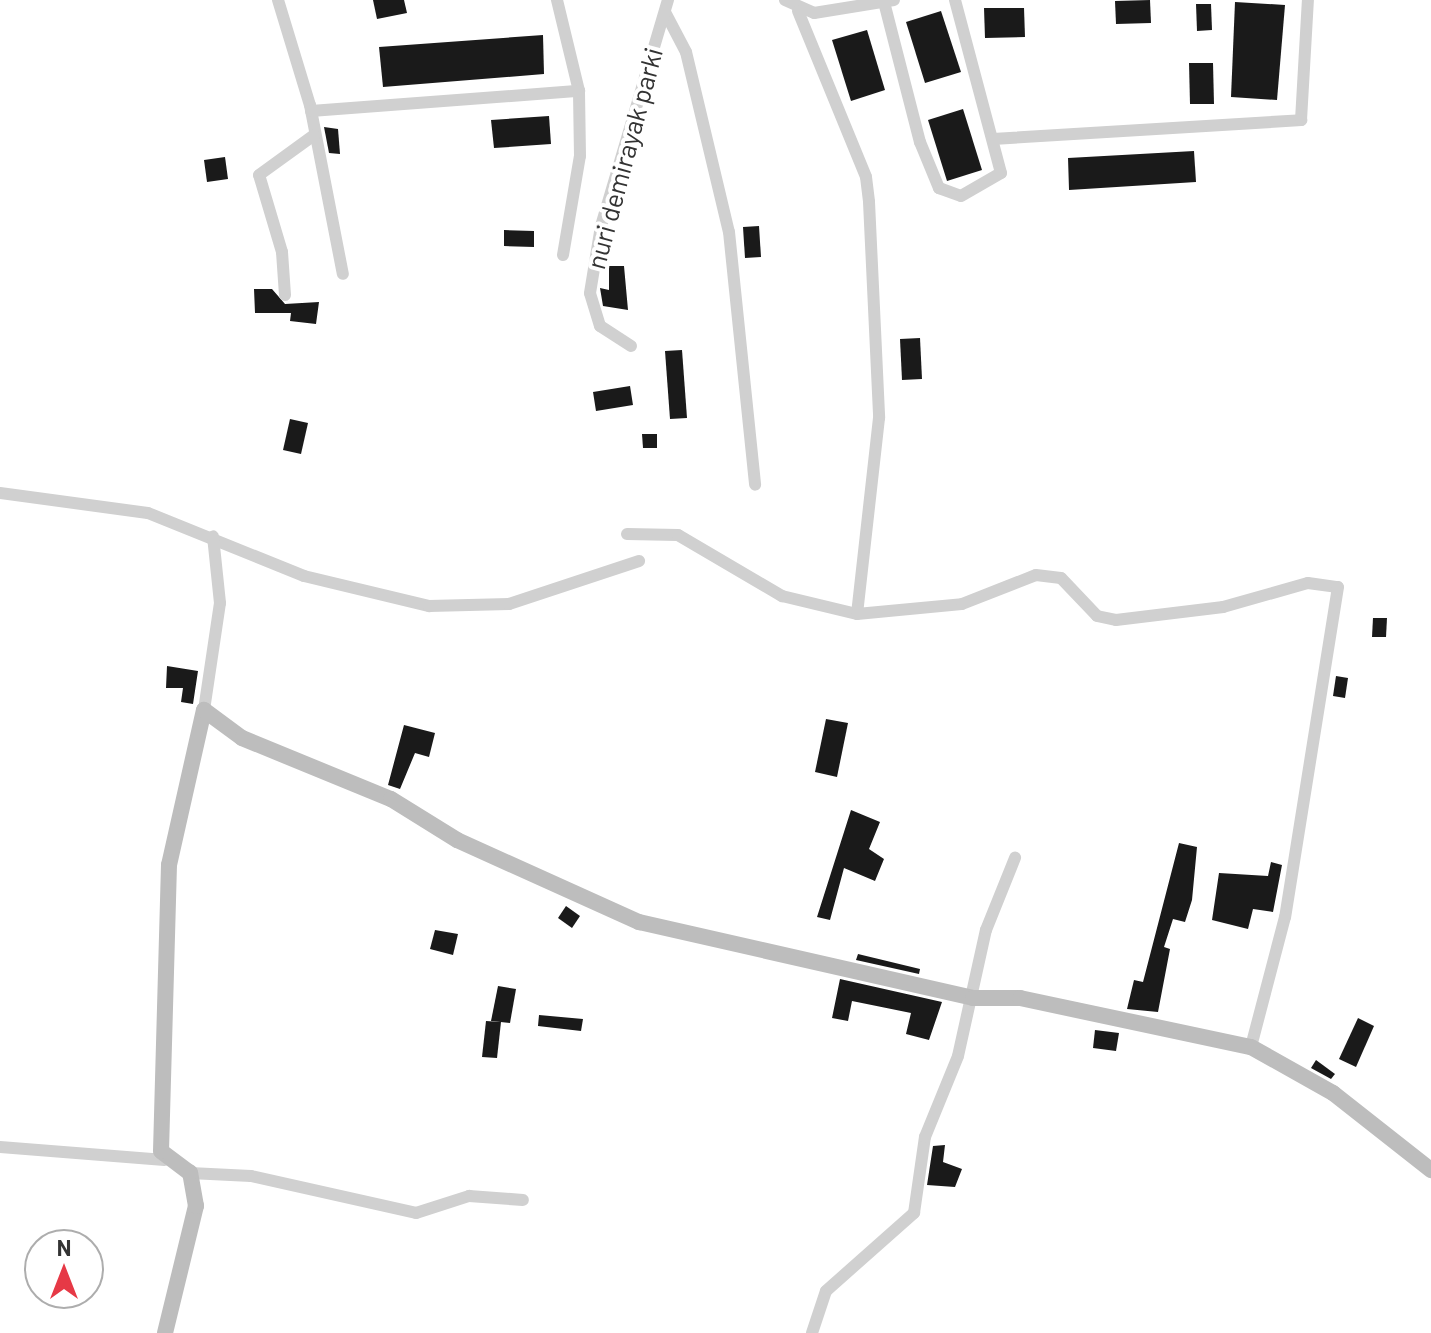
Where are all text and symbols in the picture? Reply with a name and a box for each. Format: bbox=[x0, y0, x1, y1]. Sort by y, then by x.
street label: nuri demirayak parki bbox=[579, 44, 669, 272]
north arrow bbox=[24, 1229, 104, 1309]
text: N bbox=[57, 1234, 71, 1260]

